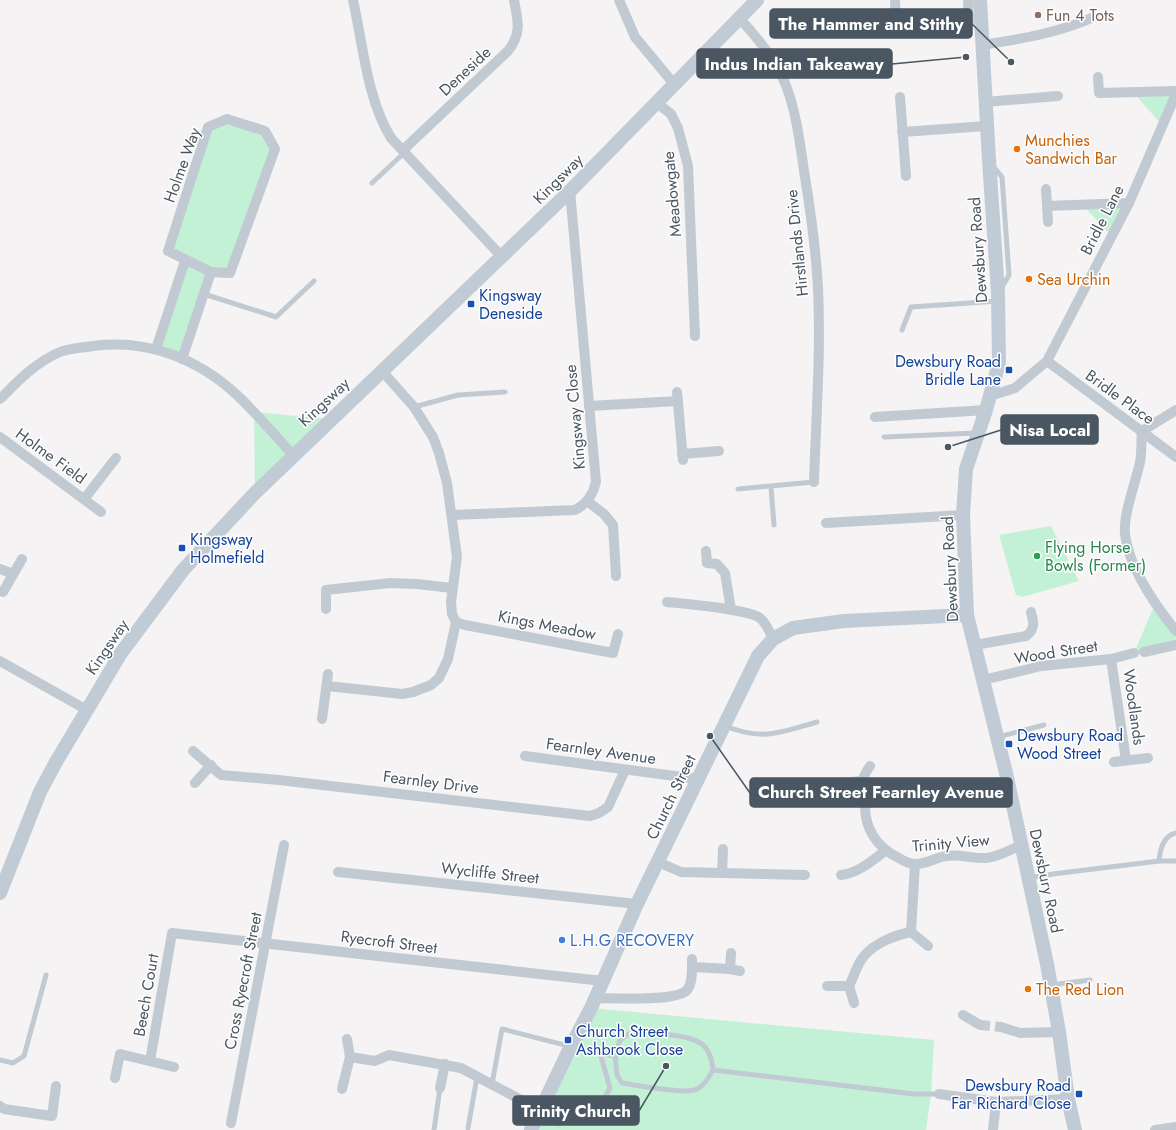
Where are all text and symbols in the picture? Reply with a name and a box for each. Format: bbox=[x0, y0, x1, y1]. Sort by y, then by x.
place label: Fun 4 Tots bbox=[1046, 4, 1114, 27]
callout: The Hammer and Stithy bbox=[770, 9, 972, 38]
marker: Fun 4 Tots bbox=[1033, 10, 1043, 20]
text: The Hammer and Stithy bbox=[778, 12, 965, 36]
street label: Deneside bbox=[434, 41, 496, 101]
callout: Indus Indian Takeaway bbox=[697, 49, 892, 78]
text: Indus Indian Takeaway bbox=[704, 52, 885, 76]
street label: Holme Way bbox=[158, 123, 207, 206]
place label: Munchies Sandwich Bar bbox=[1025, 129, 1117, 170]
marker: Munchies Sandwich Bar bbox=[1012, 144, 1022, 154]
street label: Kingsway bbox=[528, 148, 589, 209]
street label: Meadowgate bbox=[657, 150, 687, 238]
street label: Bridle Lane bbox=[1075, 181, 1129, 259]
street label: Hirstlands Drive bbox=[780, 189, 814, 297]
street label: Dewsbury Road bbox=[963, 196, 993, 304]
place label: Sea Urchin bbox=[1037, 268, 1110, 291]
marker: Sea Urchin bbox=[1024, 274, 1034, 284]
place label: Kingsway Deneside bbox=[479, 284, 543, 325]
marker: Kingsway Deneside bbox=[466, 299, 476, 309]
place label: Dewsbury Road Bridle Lane bbox=[895, 350, 1001, 391]
street label: Kingsway Close bbox=[559, 363, 591, 471]
street label: Bridle Place bbox=[1081, 364, 1159, 430]
marker: Dewsbury Road Bridle Lane bbox=[1004, 365, 1014, 375]
street label: Kingsway bbox=[293, 372, 355, 432]
callout: Nisa Local bbox=[1001, 415, 1098, 444]
text: Nisa Local bbox=[1009, 418, 1091, 442]
street label: Holme Field bbox=[11, 422, 91, 490]
street label: Dewsbury Road bbox=[936, 515, 964, 623]
place label: Kingsway Holmefield bbox=[190, 528, 264, 569]
place label: Flying Horse Bowls (Former) bbox=[1045, 536, 1146, 577]
marker: Kingsway Holmefield bbox=[177, 543, 187, 553]
marker: Flying Horse Bowls (Former) bbox=[1032, 551, 1042, 561]
street label: Kings Meadow bbox=[496, 604, 598, 646]
street label: Kingsway bbox=[80, 614, 135, 679]
street label: Wood Street bbox=[1013, 634, 1099, 670]
street label: Woodlands bbox=[1117, 668, 1151, 746]
place label: Dewsbury Road Wood Street bbox=[1017, 724, 1123, 765]
street label: Fearnley Avenue bbox=[545, 732, 657, 770]
marker: Dewsbury Road Wood Street bbox=[1004, 739, 1014, 749]
street label: Church Street bbox=[640, 750, 702, 843]
street label: Fearnley Drive bbox=[382, 765, 480, 799]
callout: Church Street Fearnley Avenue bbox=[750, 778, 1012, 807]
text: Church Street Fearnley Avenue bbox=[758, 780, 1004, 804]
street label: Dewsbury Road bbox=[1024, 827, 1068, 935]
street label: Trinity View bbox=[911, 828, 991, 858]
street label: Wycliffe Street bbox=[440, 856, 540, 890]
street label: Cross Ryecroft Street bbox=[218, 910, 268, 1052]
street label: Ryecroft Street bbox=[339, 925, 439, 959]
place label: L.H.G RECOVERY bbox=[570, 929, 694, 952]
marker: L.H.G RECOVERY bbox=[557, 935, 567, 945]
street label: Beech Court bbox=[127, 952, 165, 1038]
place label: The Red Lion bbox=[1036, 978, 1125, 1001]
marker: The Red Lion bbox=[1023, 984, 1033, 994]
place label: Church Street Ashbrook Close bbox=[576, 1020, 683, 1061]
marker: Church Street Ashbrook Close bbox=[563, 1035, 573, 1045]
place label: Dewsbury Road Far Richard Close bbox=[951, 1074, 1071, 1115]
marker: Dewsbury Road Far Richard Close bbox=[1074, 1089, 1084, 1099]
callout: Trinity Church bbox=[513, 1096, 639, 1125]
text: Trinity Church bbox=[521, 1099, 631, 1123]

